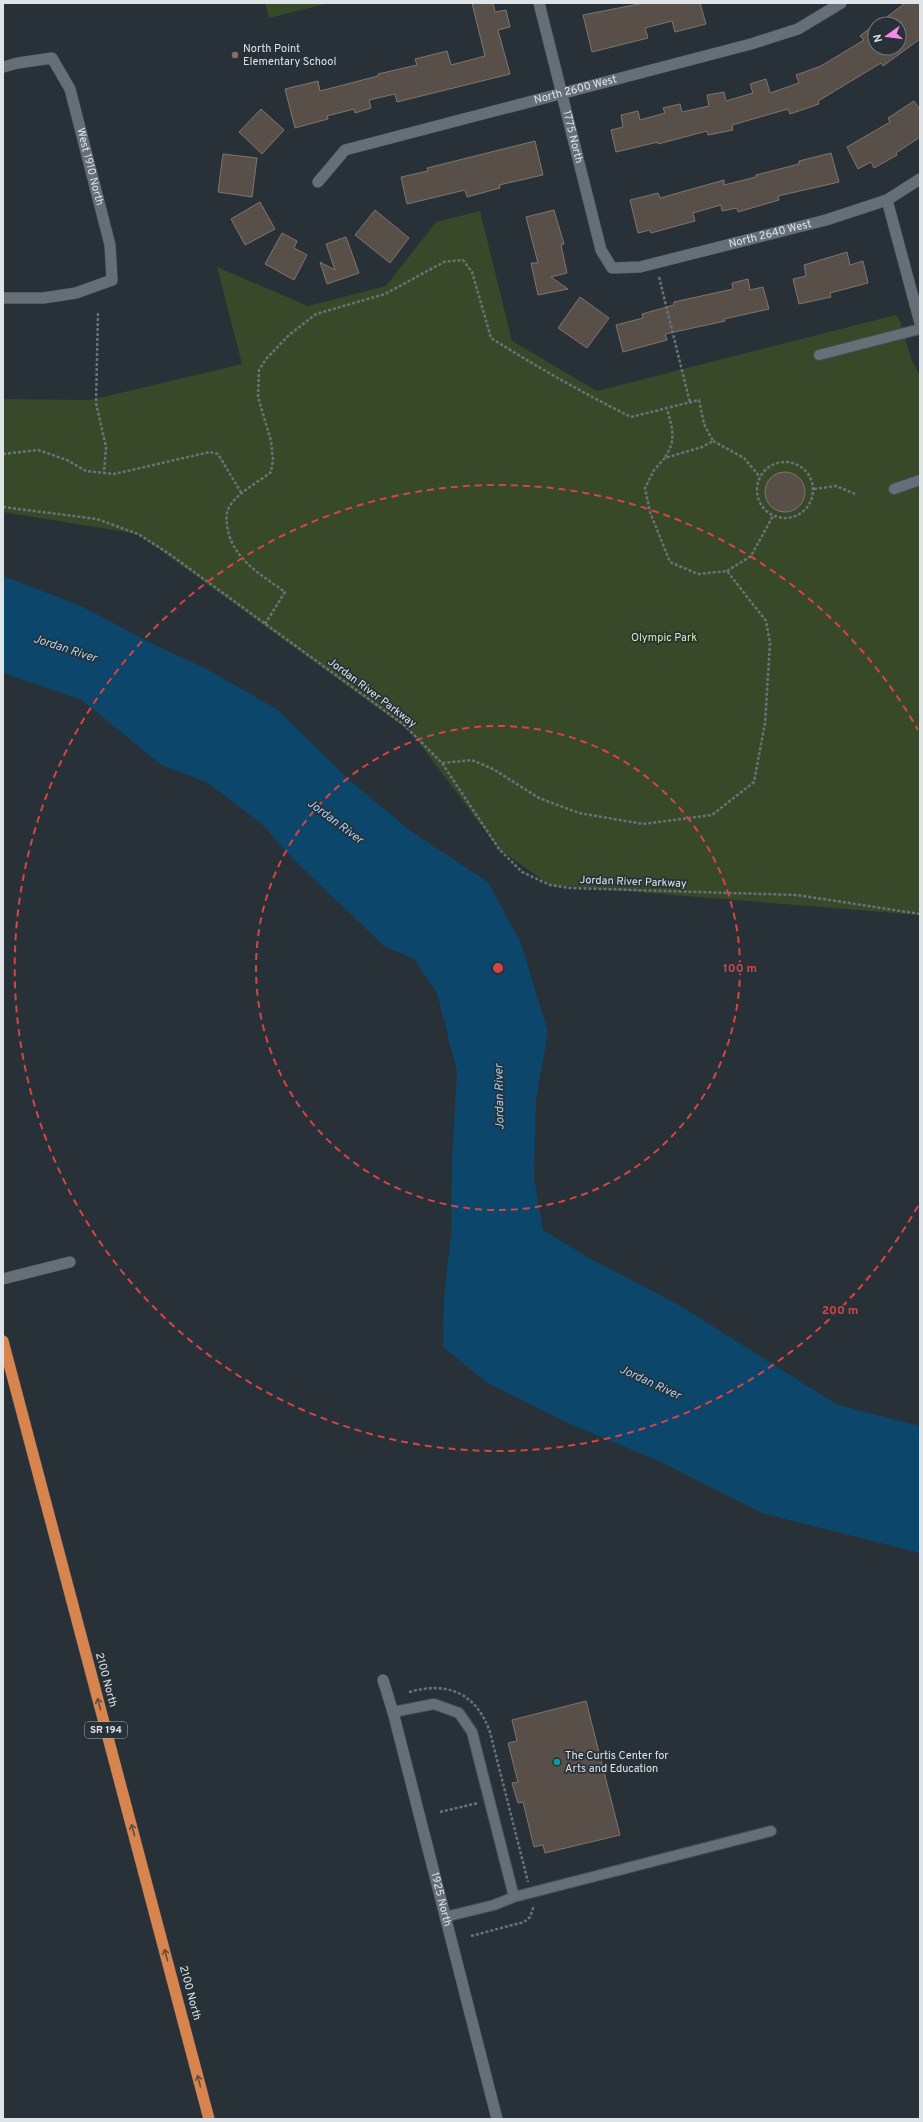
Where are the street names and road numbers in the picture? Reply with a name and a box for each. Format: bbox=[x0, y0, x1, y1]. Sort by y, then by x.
street label: North 2600 West bbox=[533, 72, 618, 107]
street label: 1775 North bbox=[559, 109, 586, 165]
street label: West 1910 North bbox=[73, 126, 107, 207]
street label: North 2640 West bbox=[727, 217, 813, 251]
street label: Jordan River Parkway bbox=[325, 655, 419, 731]
street label: Jordan River Parkway bbox=[579, 873, 687, 891]
street label: 2100 North bbox=[92, 1651, 120, 1709]
road number: SR 194 bbox=[85, 1722, 127, 1738]
street label: 1925 North bbox=[427, 1871, 455, 1928]
street label: 2100 North bbox=[176, 1964, 204, 2022]

